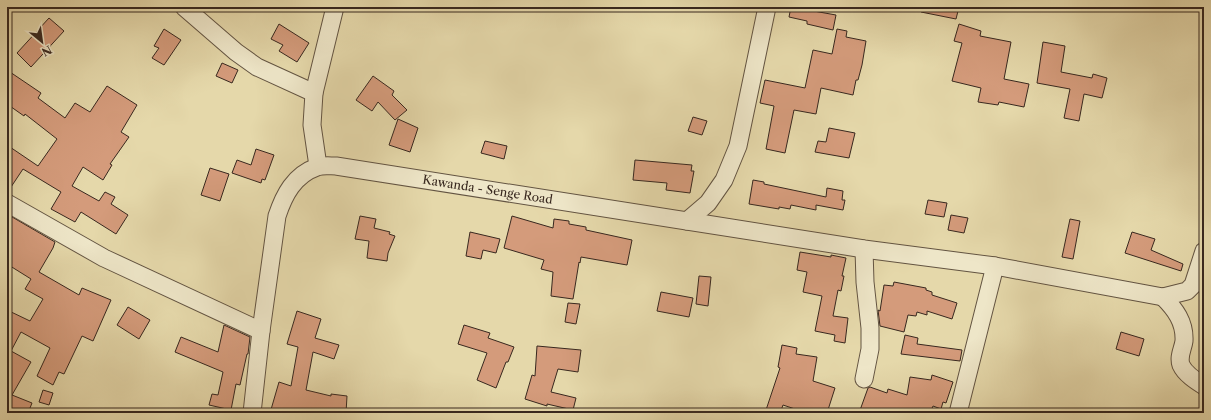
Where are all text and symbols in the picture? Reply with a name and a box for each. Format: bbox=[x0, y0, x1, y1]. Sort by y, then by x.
north arrow bbox=[22, 22, 62, 62]
text: N bbox=[39, 42, 54, 59]
street label: Kawanda - Senge Road bbox=[422, 172, 555, 207]

